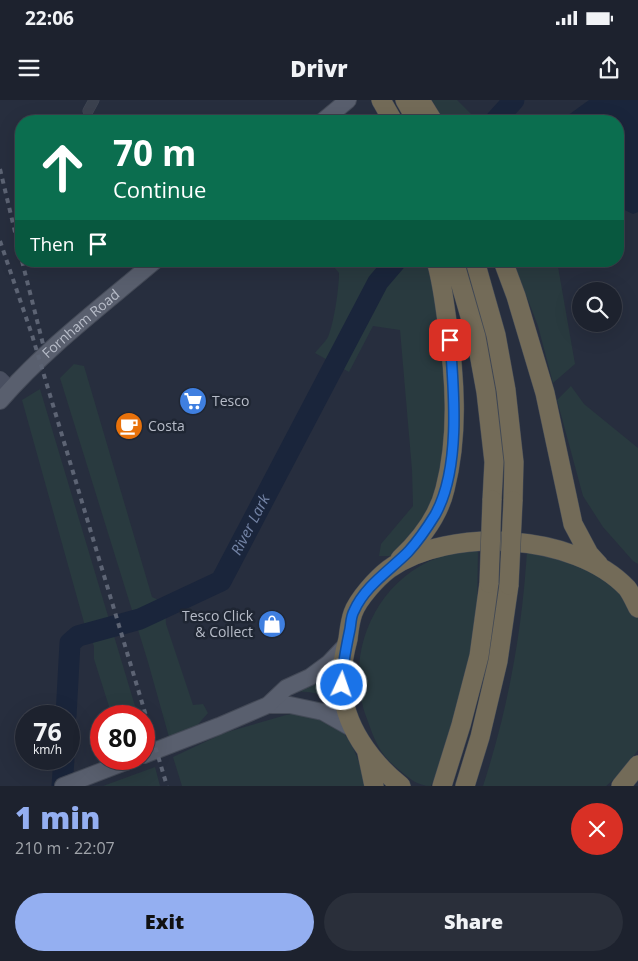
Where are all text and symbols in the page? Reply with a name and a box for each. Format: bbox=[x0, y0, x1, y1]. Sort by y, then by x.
text: 22:06 bbox=[25, 5, 74, 31]
text: Drivr bbox=[290, 53, 348, 83]
icon: menu bbox=[15, 54, 43, 82]
icon: share bbox=[595, 54, 623, 82]
text: 70 m bbox=[113, 129, 196, 176]
icon: ahead bbox=[30, 135, 95, 200]
text: Continue bbox=[113, 174, 206, 204]
icon: arrive bbox=[84, 230, 112, 258]
text: Then bbox=[30, 231, 74, 257]
map controls bbox=[572, 282, 622, 332]
button: search bbox=[572, 282, 622, 332]
street label: Fornham Road bbox=[38, 285, 123, 362]
pin bbox=[429, 319, 471, 361]
icon: arrive bbox=[436, 326, 464, 354]
supermarket icon: Tesco bbox=[178, 386, 208, 416]
place label: Tesco bbox=[212, 391, 249, 410]
cafe icon: Costa bbox=[114, 411, 144, 441]
place label: Costa bbox=[148, 416, 185, 435]
water label: River Lark bbox=[226, 490, 274, 558]
place label: Tesco Click & Collect bbox=[182, 606, 254, 641]
shop icon: Tesco Click & Collect bbox=[257, 609, 287, 639]
position arrow bbox=[315, 658, 367, 710]
speed limit sign: 80 bbox=[90, 705, 155, 770]
text: 76 bbox=[33, 714, 62, 748]
text: km/h bbox=[33, 741, 62, 758]
text: 1 min bbox=[15, 797, 100, 838]
button: close bbox=[571, 803, 623, 855]
text: 210 m · 22:07 bbox=[15, 837, 115, 859]
button: Exit bbox=[15, 893, 314, 951]
button: Share bbox=[324, 893, 623, 951]

